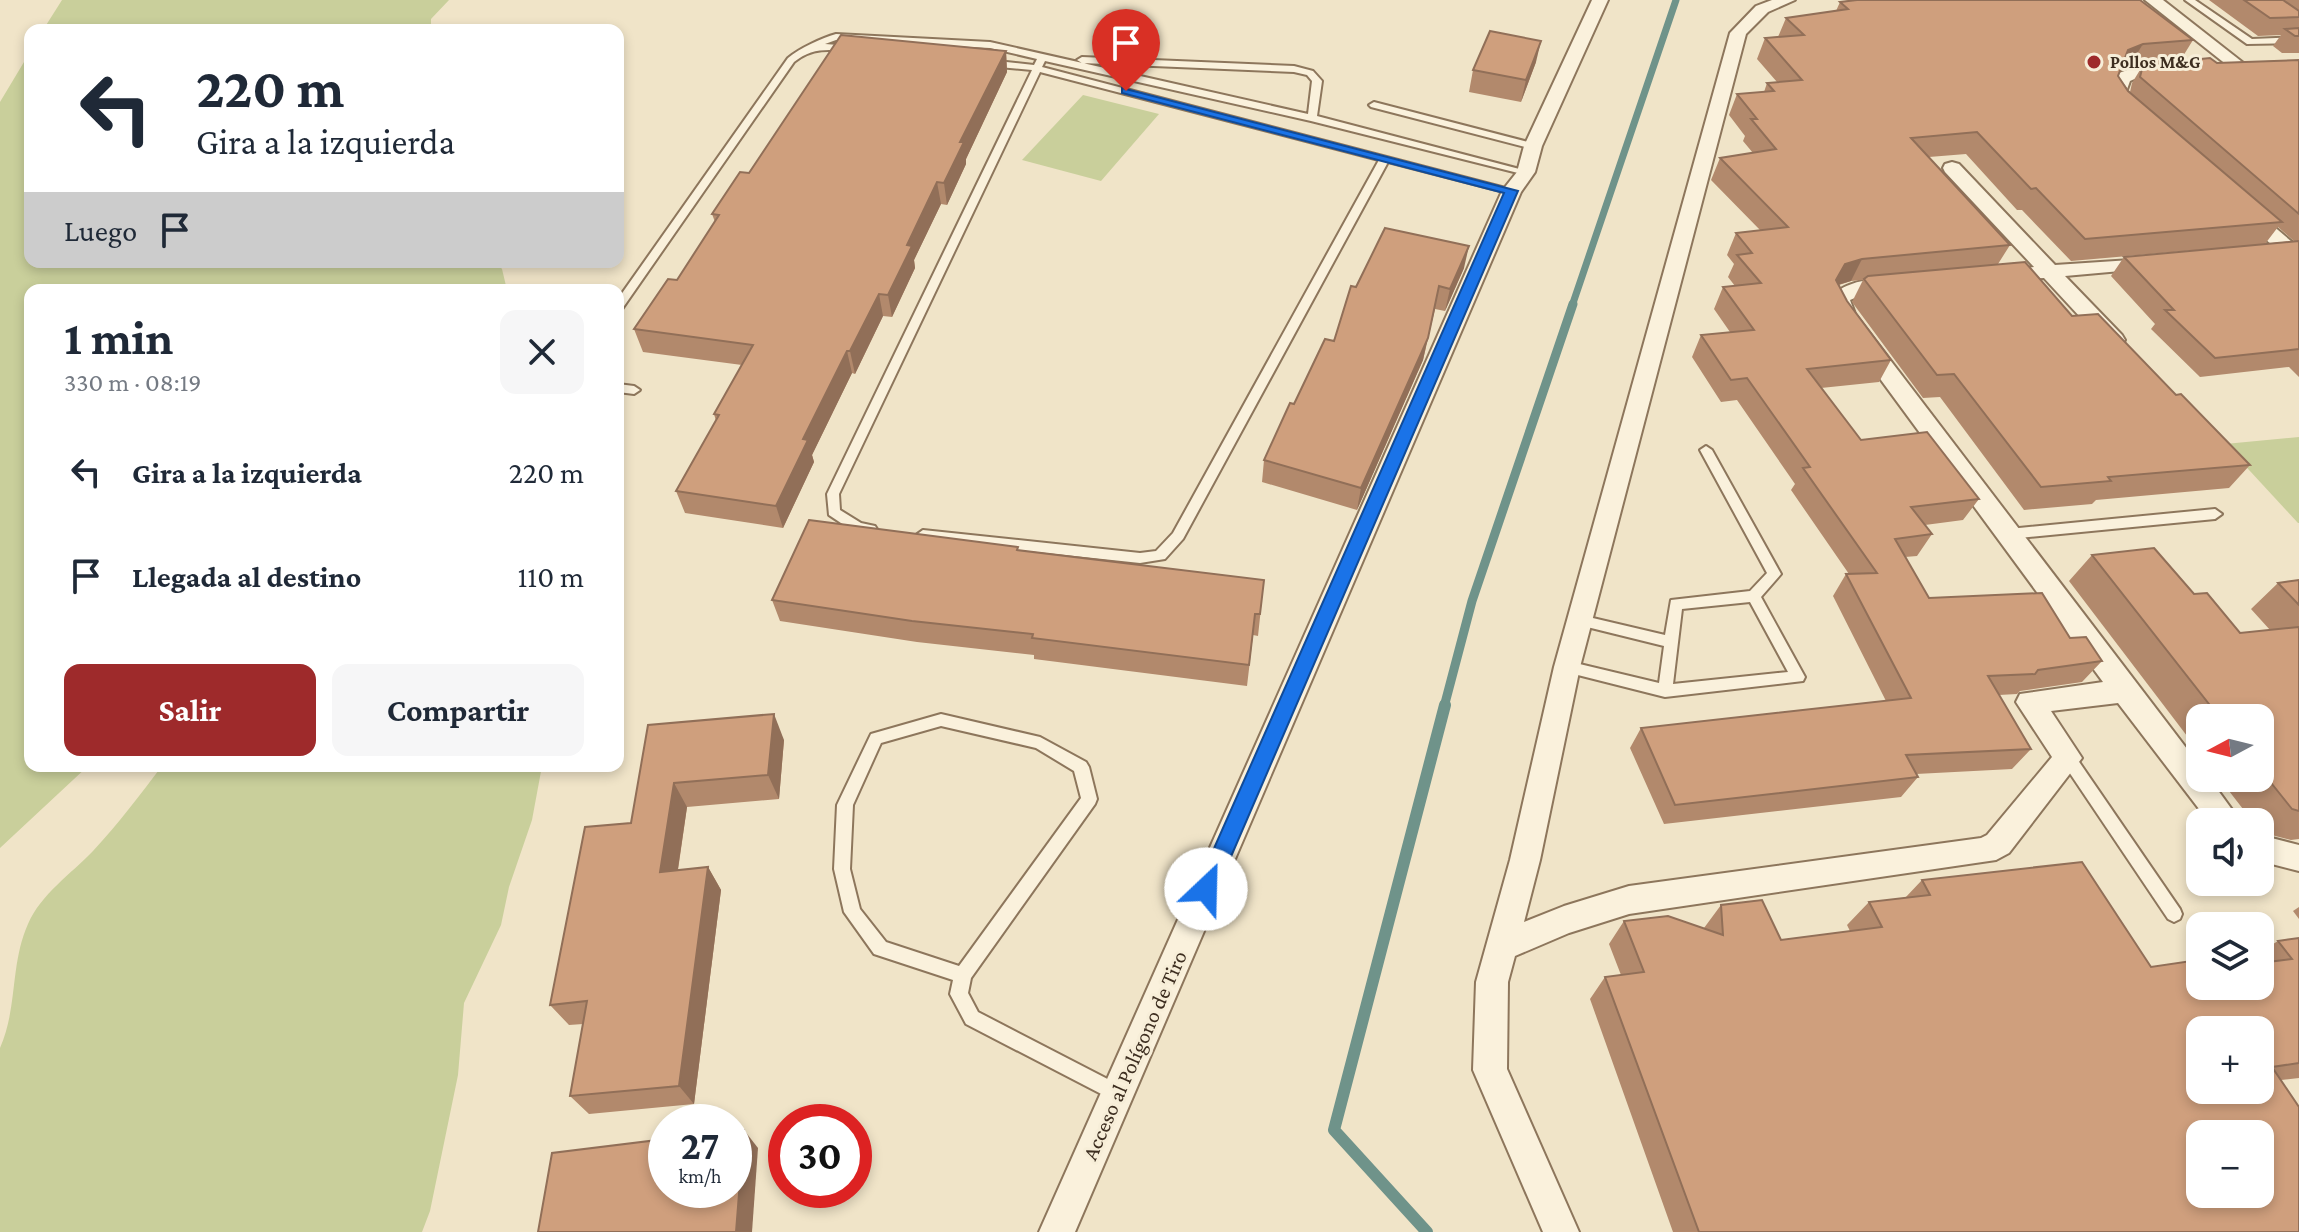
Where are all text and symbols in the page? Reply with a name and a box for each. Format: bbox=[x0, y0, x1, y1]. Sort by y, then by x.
pin bbox=[1092, 9, 1160, 91]
icon: arrive bbox=[1104, 21, 1148, 65]
place label: Pollos M&G bbox=[2110, 52, 2201, 72]
marker: Pollos M&G bbox=[2085, 53, 2103, 71]
icon: left bbox=[64, 56, 168, 160]
text: 220 m bbox=[196, 57, 345, 119]
text: Gira a la izquierda bbox=[196, 122, 455, 162]
icon: arrive bbox=[153, 208, 197, 252]
text: Luego bbox=[64, 214, 137, 247]
button: close bbox=[500, 310, 584, 394]
text: 1 min bbox=[64, 311, 173, 364]
text: 330 m · 08:19 bbox=[64, 368, 202, 397]
icon: left bbox=[64, 450, 108, 494]
text: Gira a la izquierda bbox=[132, 456, 362, 489]
text: 220 m bbox=[509, 456, 584, 489]
icon: arrive bbox=[64, 554, 108, 598]
text: Llegada al destino bbox=[132, 560, 361, 593]
text: 110 m bbox=[517, 560, 584, 593]
button: Salir bbox=[64, 664, 316, 756]
button: Compartir bbox=[332, 664, 584, 756]
north arrow bbox=[2186, 704, 2274, 792]
map controls bbox=[2186, 704, 2274, 1208]
button: sound bbox=[2186, 808, 2274, 896]
position arrow bbox=[1164, 847, 1248, 931]
button: layers bbox=[2186, 912, 2274, 1000]
street label: Acceso al Polígono de Tiro bbox=[1077, 946, 1192, 1164]
button: + bbox=[2186, 1016, 2274, 1104]
speed limit sign: 30 bbox=[768, 1104, 872, 1208]
button: − bbox=[2186, 1120, 2274, 1208]
text: 27 bbox=[681, 1123, 719, 1168]
text: km/h bbox=[678, 1165, 722, 1187]

